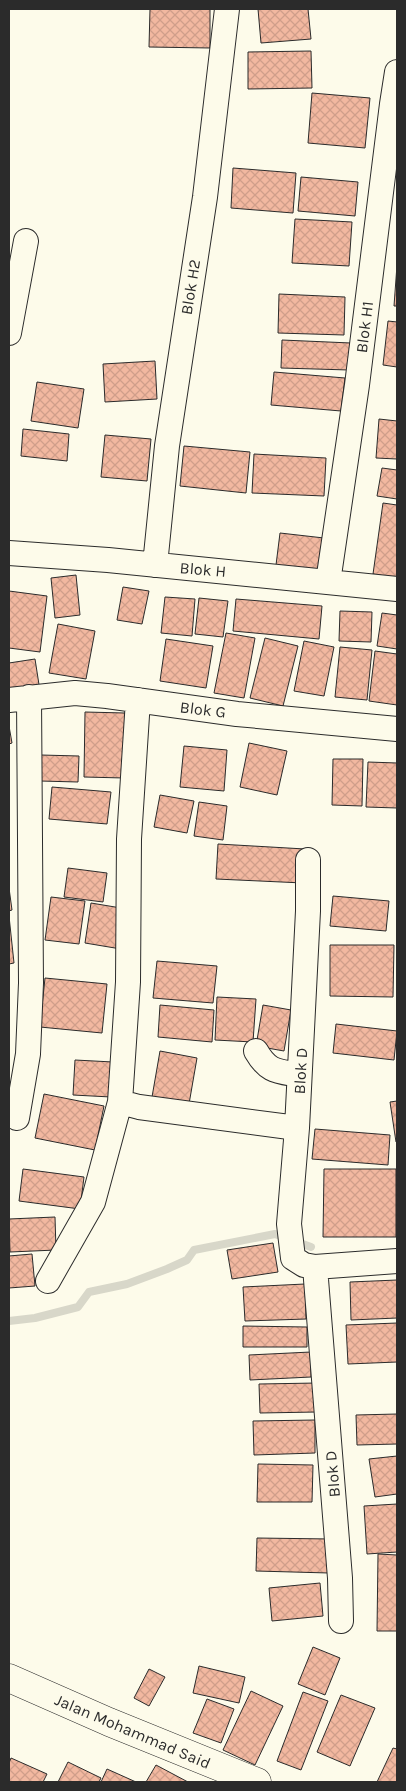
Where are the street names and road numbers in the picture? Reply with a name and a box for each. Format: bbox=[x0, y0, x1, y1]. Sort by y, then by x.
street label: Blok H2 bbox=[177, 258, 204, 316]
street label: Blok H1 bbox=[352, 300, 377, 354]
street label: Blok H bbox=[179, 558, 227, 581]
street label: Blok G bbox=[179, 697, 227, 722]
street label: Blok D bbox=[290, 1047, 311, 1095]
street label: Blok D bbox=[321, 1450, 344, 1498]
street label: Jalan Mohammad Said bbox=[52, 1690, 214, 1773]

